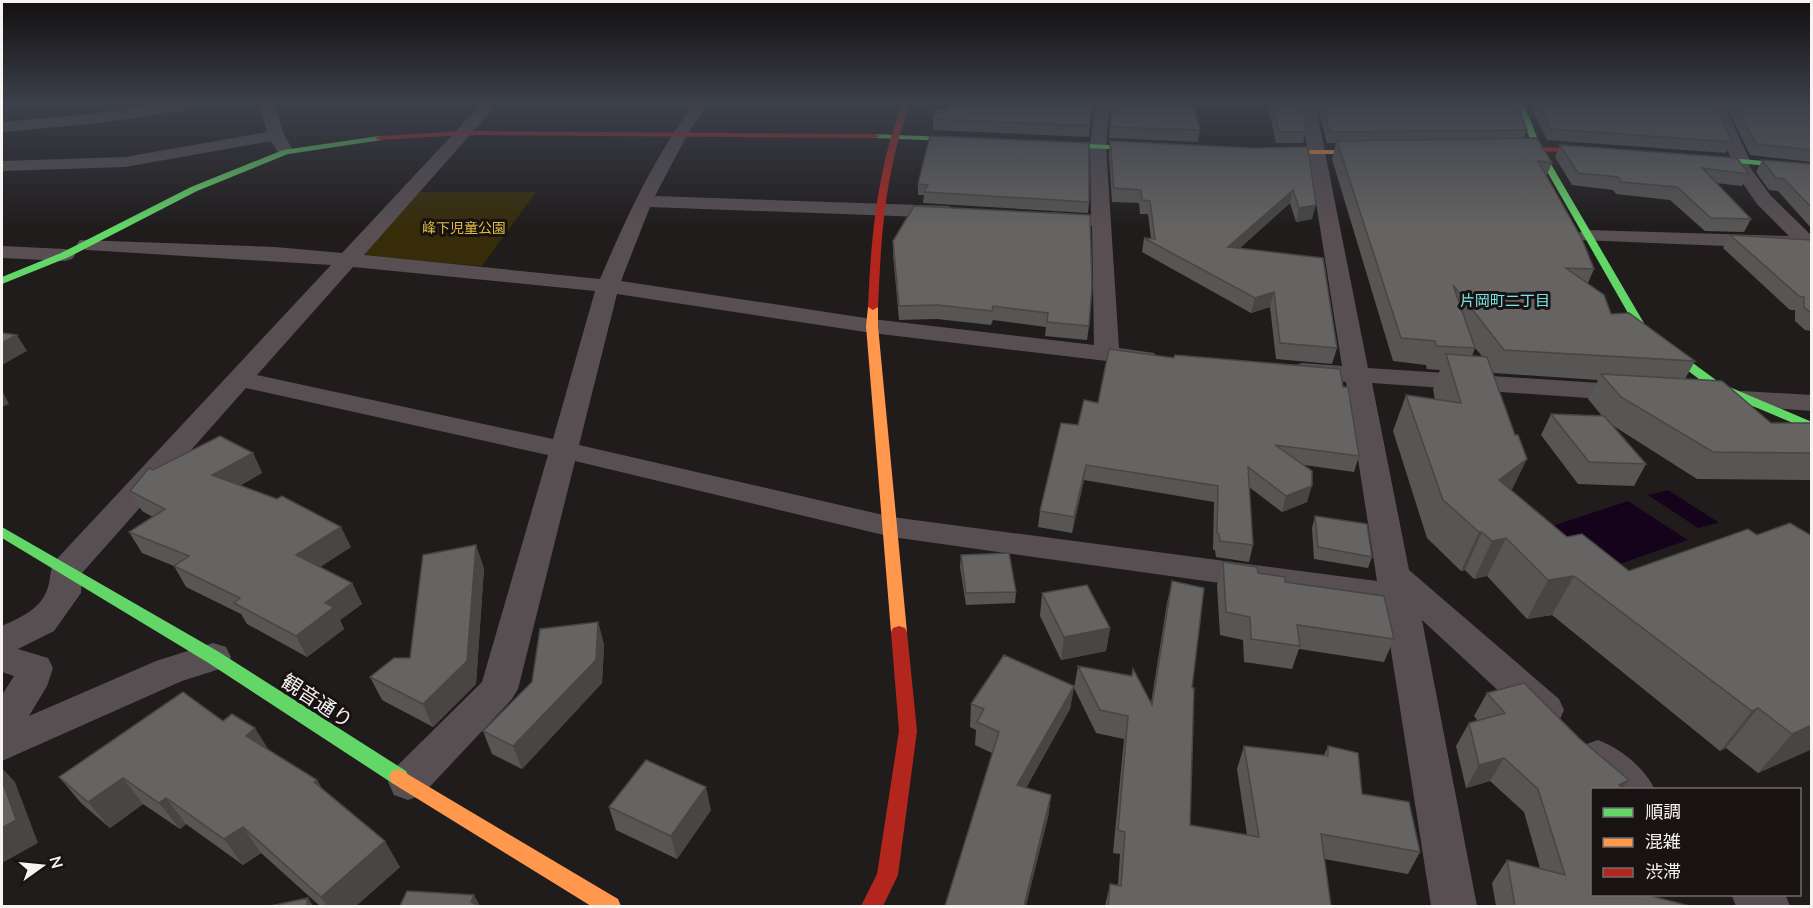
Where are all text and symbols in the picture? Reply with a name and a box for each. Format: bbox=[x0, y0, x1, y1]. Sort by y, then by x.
park label: 峰下児童公園 bbox=[422, 219, 506, 238]
district label: 片岡町二丁目 bbox=[1460, 291, 1550, 311]
street label: 観音通り bbox=[276, 668, 358, 735]
legend bbox=[1591, 788, 1801, 896]
text: 順調 bbox=[1645, 800, 1681, 824]
text: 混雑 bbox=[1645, 830, 1681, 854]
north arrow bbox=[12, 836, 72, 896]
text: N bbox=[43, 854, 68, 871]
text: 渋滞 bbox=[1645, 860, 1681, 884]

